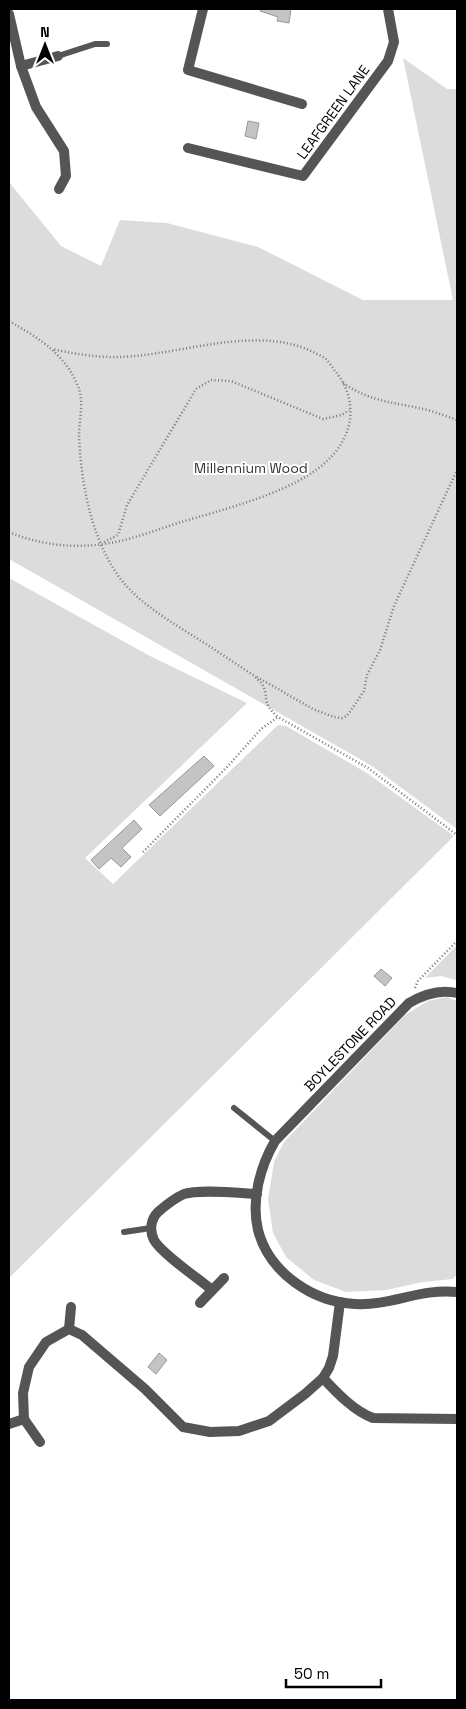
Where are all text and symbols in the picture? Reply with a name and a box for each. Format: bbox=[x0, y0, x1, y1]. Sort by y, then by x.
north arrow bbox=[20, 20, 70, 70]
text: N bbox=[40, 23, 50, 41]
street label: LEAFGREEN LANE bbox=[293, 61, 373, 163]
park label: Millennium Wood bbox=[194, 459, 308, 477]
street label: BOYLESTONE ROAD bbox=[300, 993, 400, 1095]
scale bar bbox=[286, 1656, 381, 1688]
text: 50 m bbox=[294, 1664, 329, 1683]

